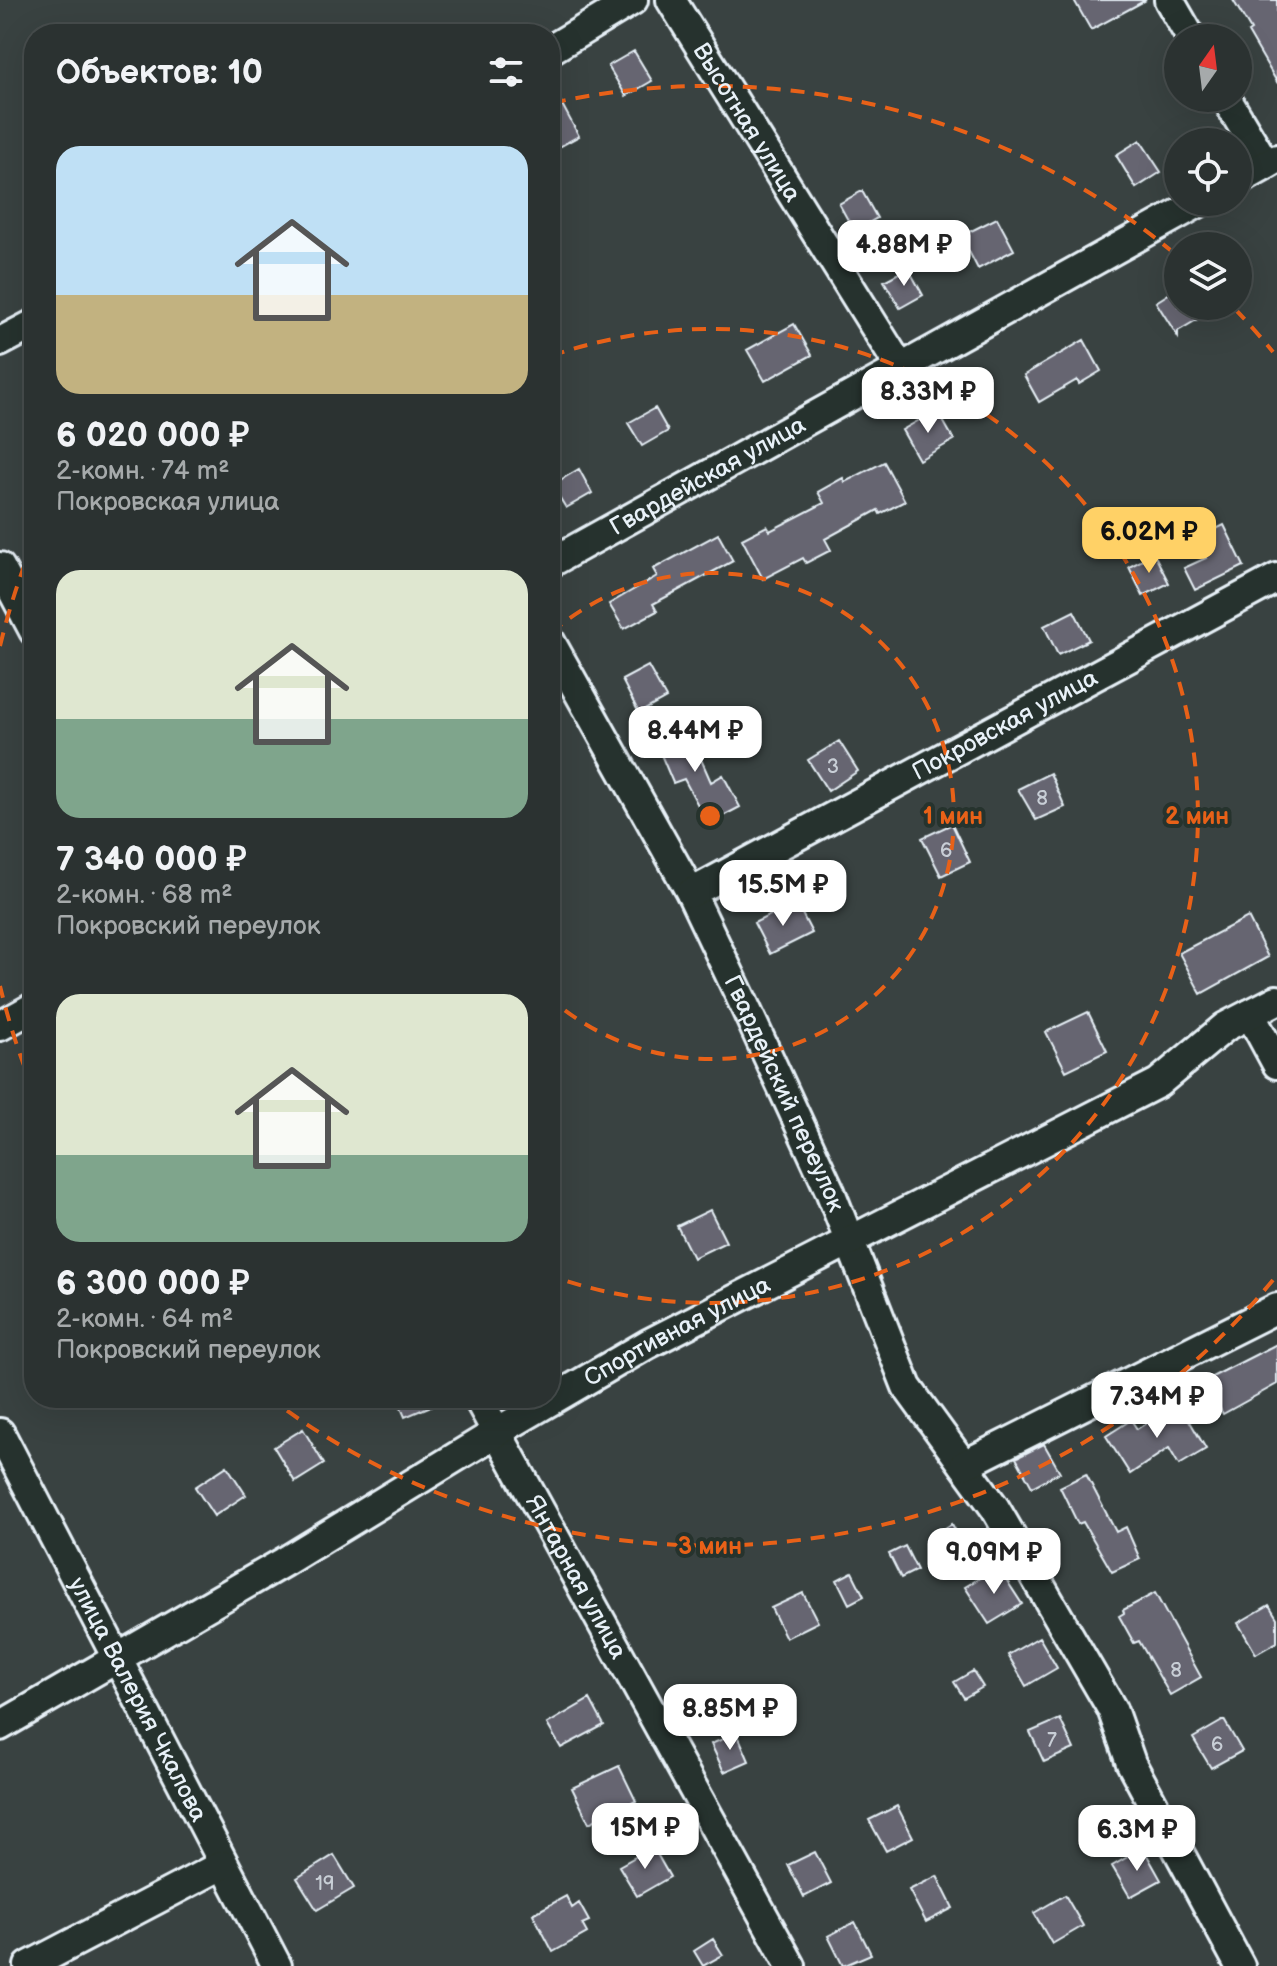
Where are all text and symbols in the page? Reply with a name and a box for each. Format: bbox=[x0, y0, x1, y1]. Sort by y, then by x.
north arrow bbox=[1164, 24, 1252, 112]
map controls bbox=[1164, 24, 1252, 320]
street label: Высотная улица bbox=[686, 38, 807, 207]
icon: filters bbox=[484, 50, 528, 94]
text: Объектов: 10 bbox=[56, 52, 263, 93]
button: locate bbox=[1164, 128, 1252, 216]
icon: home bbox=[220, 198, 364, 342]
pin: 4.88M ₽ bbox=[830, 220, 978, 288]
text: 4.88M ₽ bbox=[856, 230, 952, 261]
button: layers bbox=[1164, 232, 1252, 320]
pin: 8.33M ₽ bbox=[854, 367, 1002, 435]
text: 8.33M ₽ bbox=[880, 377, 976, 408]
street label: Гвардейская улица bbox=[605, 410, 810, 542]
text: 6 020 000 ₽ bbox=[56, 415, 250, 456]
text: 2-комн. · 74 m² bbox=[56, 456, 229, 487]
text: Покровская улица bbox=[56, 487, 280, 518]
pin: 6.02M ₽ bbox=[1075, 507, 1223, 575]
text: 6.02M ₽ bbox=[1100, 517, 1198, 548]
icon: home bbox=[220, 622, 364, 766]
street label: Покровская улица bbox=[907, 663, 1103, 787]
pin: 8.44M ₽ bbox=[621, 706, 769, 774]
text: 8.44M ₽ bbox=[647, 716, 743, 747]
house number: 3 bbox=[827, 755, 839, 779]
house number: 8 bbox=[1036, 787, 1048, 811]
centre of rings bbox=[696, 802, 724, 830]
text: 1 мин bbox=[923, 802, 983, 831]
text: 2 мин bbox=[1165, 802, 1229, 831]
text: 7 340 000 ₽ bbox=[56, 839, 247, 880]
house number: 6 bbox=[940, 839, 952, 863]
pin: 15.5M ₽ bbox=[709, 860, 857, 928]
text: 15.5M ₽ bbox=[737, 870, 829, 901]
text: 2-комн. · 68 m² bbox=[56, 880, 233, 911]
text: Покровский переулок bbox=[56, 911, 321, 942]
street label: Гвардейский переулок bbox=[717, 971, 851, 1216]
icon: home bbox=[220, 1046, 364, 1190]
text: 6 300 000 ₽ bbox=[56, 1263, 250, 1304]
street label: Спортивная улица bbox=[579, 1270, 775, 1393]
text: 2-комн. · 64 m² bbox=[56, 1304, 233, 1335]
text: Покровский переулок bbox=[56, 1335, 321, 1366]
pin: 7.34M ₽ bbox=[1083, 1372, 1231, 1440]
text: 7.34M ₽ bbox=[1109, 1382, 1205, 1413]
street label: Янтарная улица bbox=[519, 1490, 633, 1664]
pin: 9.09M ₽ bbox=[920, 1528, 1068, 1596]
text: 3 мин bbox=[678, 1532, 742, 1561]
text: 9.09M ₽ bbox=[946, 1538, 1042, 1569]
street label: улица Валерия Чкалова bbox=[62, 1572, 213, 1827]
house number: 8 bbox=[1170, 1659, 1182, 1683]
pin: 8.85M ₽ bbox=[656, 1684, 804, 1752]
text: 8.85M ₽ bbox=[682, 1694, 778, 1725]
house number: 7 bbox=[1047, 1729, 1057, 1753]
house number: 6 bbox=[1211, 1733, 1223, 1757]
pin: 15M ₽ bbox=[589, 1803, 701, 1871]
pin: 6.3M ₽ bbox=[1072, 1805, 1202, 1873]
text: 15M ₽ bbox=[610, 1813, 680, 1844]
text: 6.3M ₽ bbox=[1096, 1815, 1178, 1846]
house number: 19 bbox=[315, 1872, 335, 1896]

